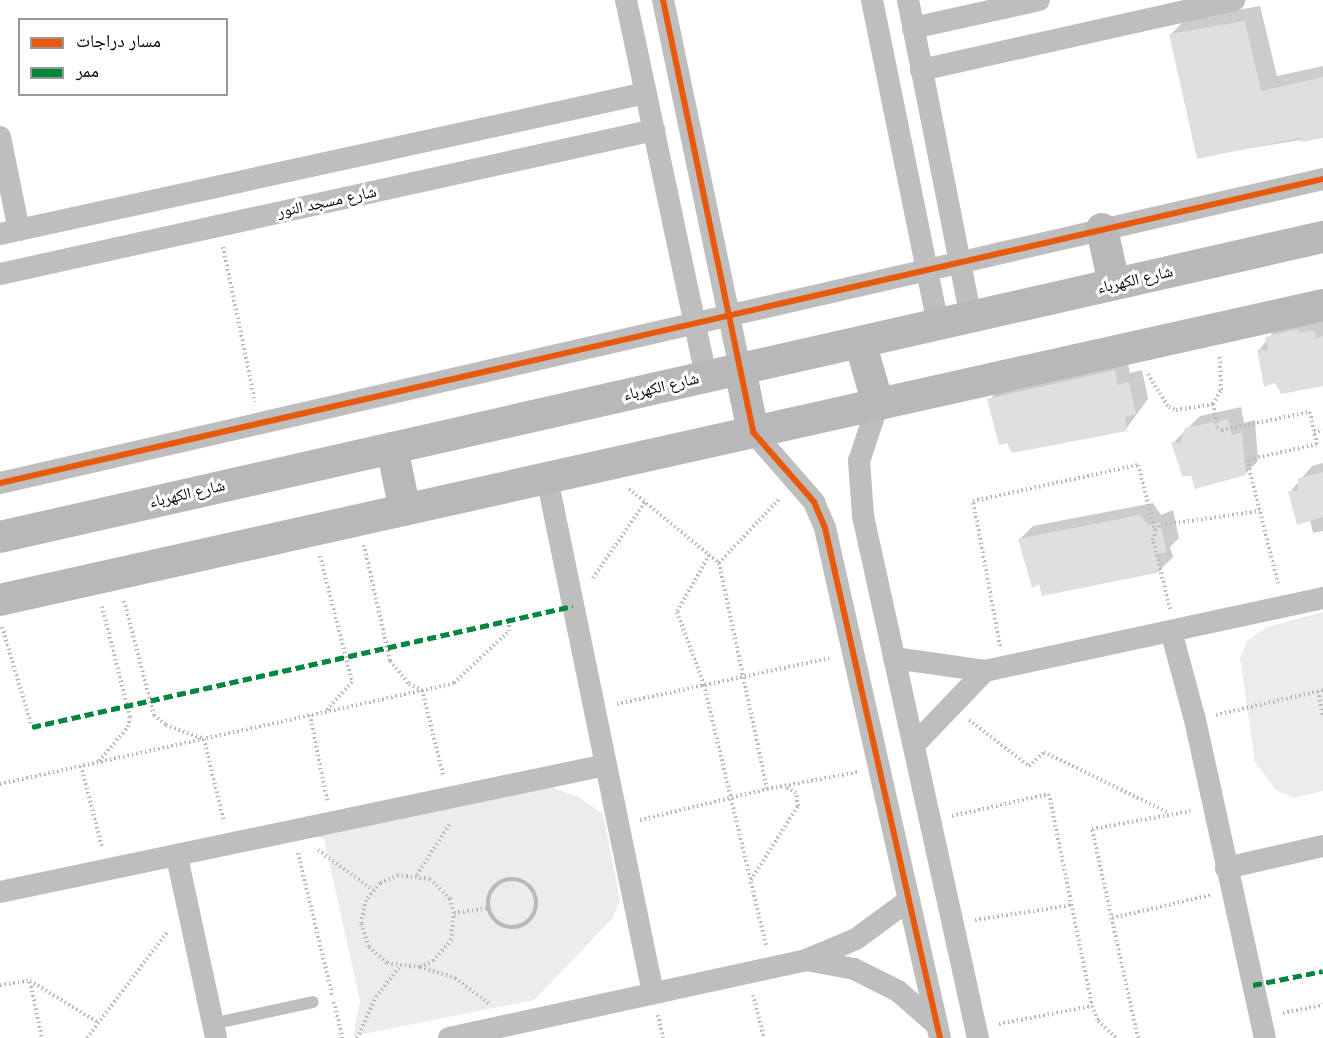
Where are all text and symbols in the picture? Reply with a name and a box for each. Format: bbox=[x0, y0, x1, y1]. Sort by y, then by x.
legend bbox=[18, 18, 228, 96]
text: مسار دراجات bbox=[76, 30, 161, 52]
text: ممر bbox=[76, 60, 99, 82]
street label: شارع مسجد النور bbox=[276, 182, 378, 222]
street label: شارع الكهرباء bbox=[1095, 262, 1175, 298]
street label: شارع الكهرباء bbox=[621, 369, 701, 405]
street label: شارع الكهرباء bbox=[147, 476, 227, 512]

